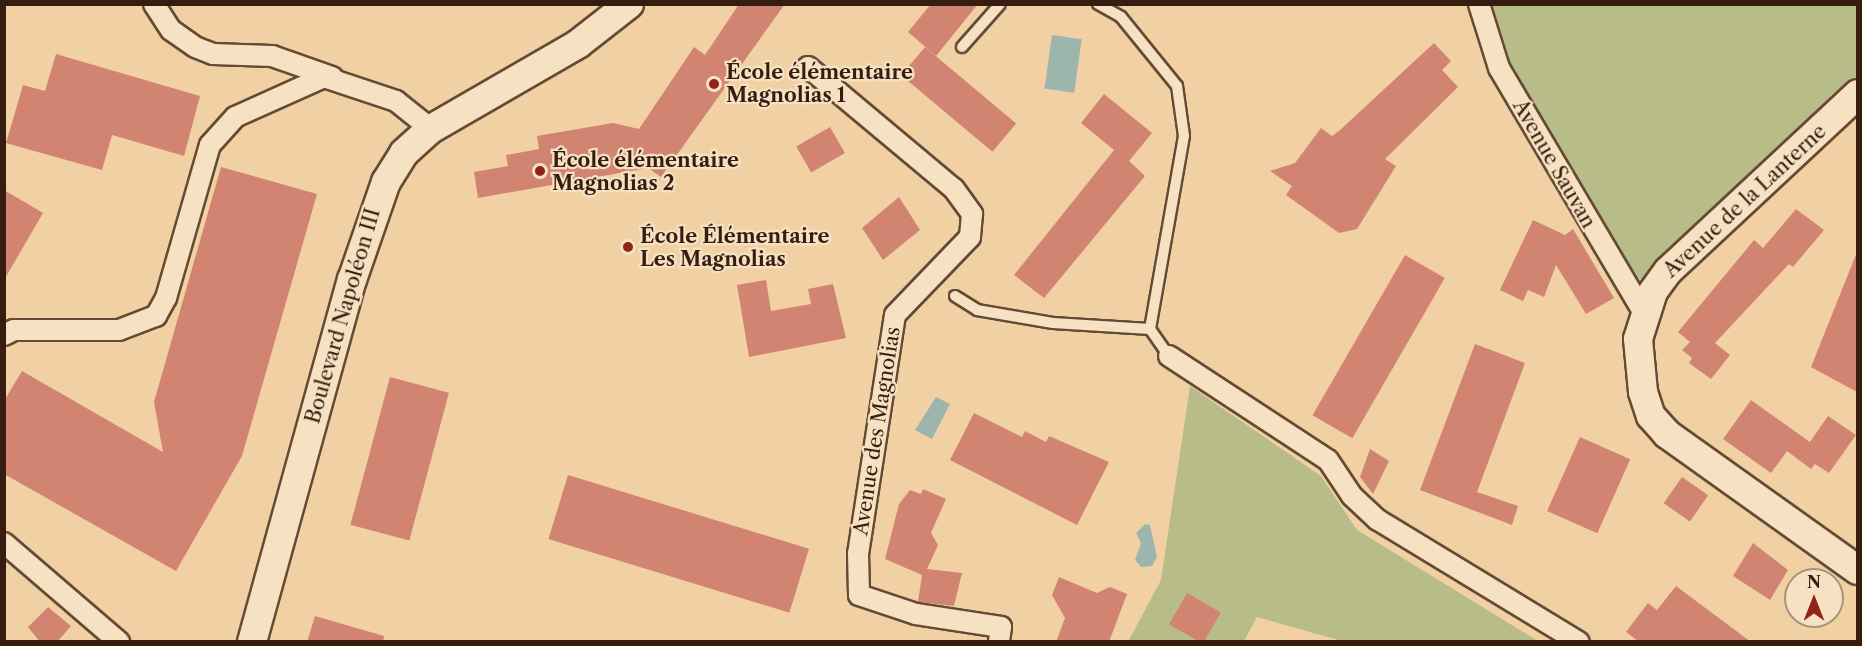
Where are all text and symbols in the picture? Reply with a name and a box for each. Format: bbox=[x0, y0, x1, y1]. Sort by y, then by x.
place label: École élémentaire Magnolias 1 bbox=[726, 60, 913, 107]
marker: École élémentaire Magnolias 1 bbox=[707, 77, 721, 91]
street label: Avenue Sauvan bbox=[1508, 96, 1600, 232]
street label: Avenue de la Lanterne bbox=[1659, 119, 1831, 283]
place label: École élémentaire Magnolias 2 bbox=[552, 148, 739, 195]
marker: École élémentaire Magnolias 2 bbox=[533, 164, 547, 178]
street label: Boulevard Napoléon III bbox=[301, 206, 385, 426]
place label: École Élémentaire Les Magnolias bbox=[640, 224, 829, 271]
marker: École Élémentaire Les Magnolias bbox=[621, 240, 635, 254]
street label: Avenue des Magnolias bbox=[849, 325, 905, 537]
north arrow bbox=[1784, 568, 1844, 628]
text: N bbox=[1807, 572, 1821, 592]

